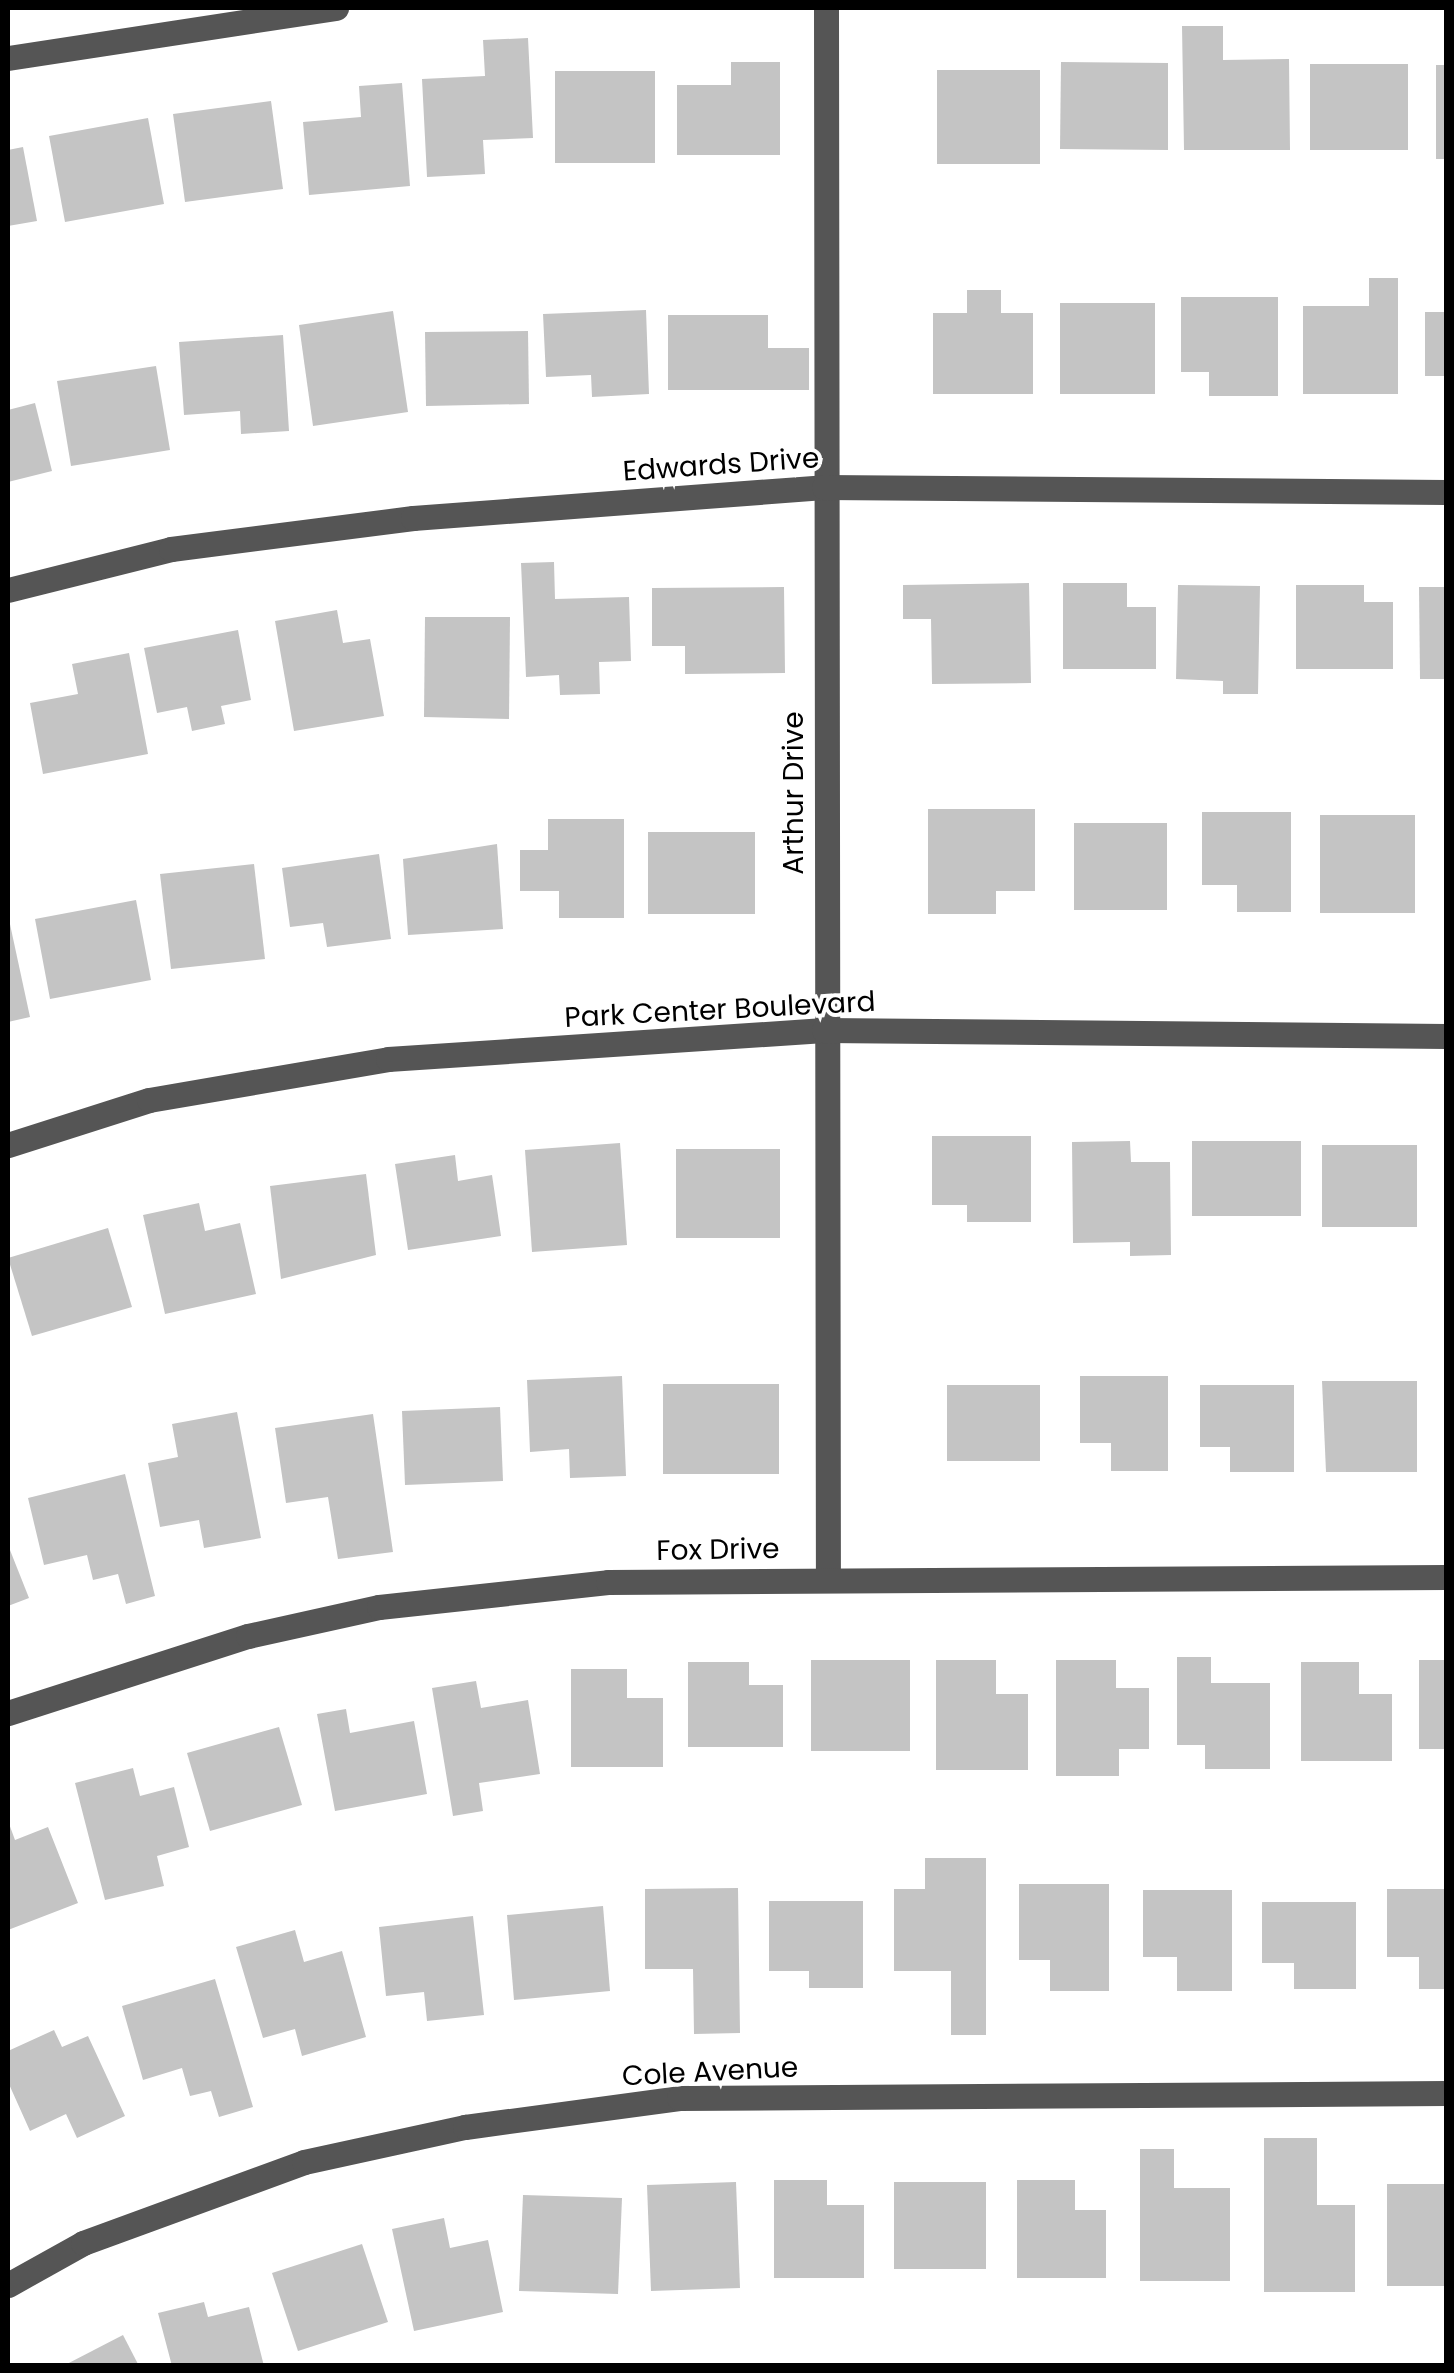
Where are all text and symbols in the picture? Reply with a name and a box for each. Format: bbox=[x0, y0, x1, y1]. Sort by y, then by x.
street label: Edwards Drive bbox=[622, 441, 820, 489]
street label: Arthur Drive bbox=[777, 711, 811, 875]
street label: Park Center Boulevard bbox=[564, 985, 876, 1035]
street label: Fox Drive bbox=[656, 1532, 780, 1568]
street label: Cole Avenue bbox=[621, 2051, 799, 2093]

